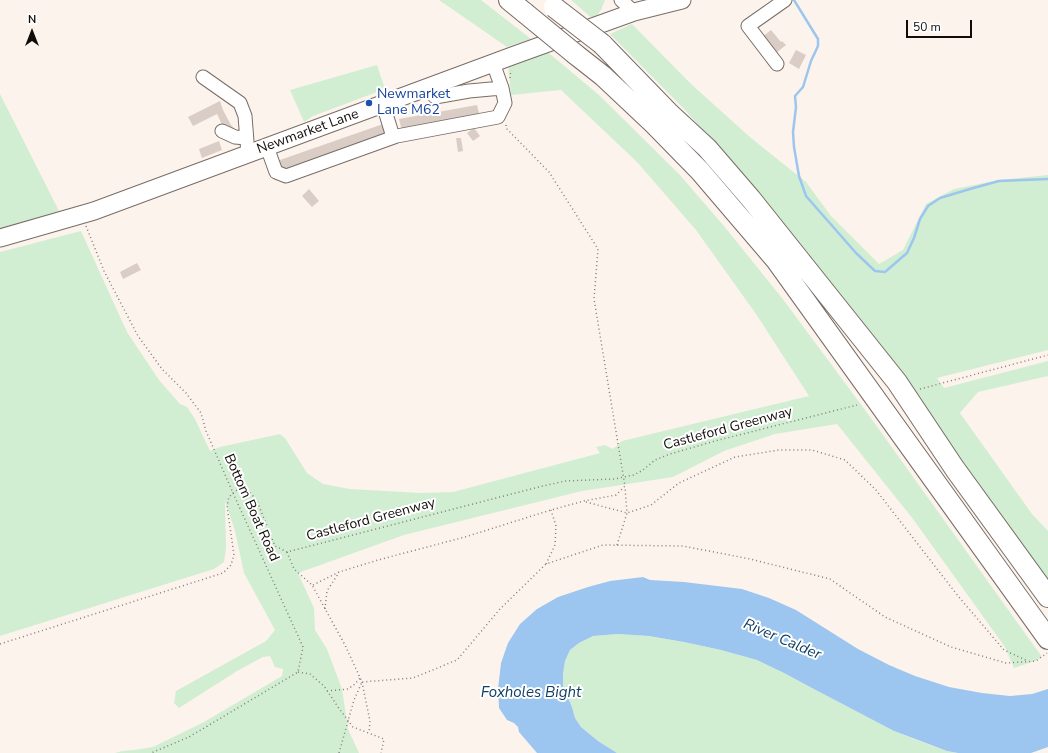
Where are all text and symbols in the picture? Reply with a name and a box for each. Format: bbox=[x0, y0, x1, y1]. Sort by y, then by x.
north arrow bbox=[12, 12, 52, 52]
text: N bbox=[28, 12, 36, 27]
scale bar bbox=[908, 12, 974, 38]
text: 50 m bbox=[913, 19, 941, 35]
place label: Newmarket Lane M62 bbox=[377, 87, 450, 120]
marker: Newmarket Lane M62 bbox=[364, 98, 374, 108]
street label: Newmarket Lane bbox=[255, 106, 361, 158]
street label: Castleford Greenway bbox=[662, 404, 794, 454]
street label: Bottom Boat Road bbox=[220, 452, 282, 564]
street label: Castleford Greenway bbox=[305, 495, 437, 545]
water label: River Calder bbox=[740, 616, 824, 664]
water label: Foxholes Bight bbox=[481, 684, 581, 702]

